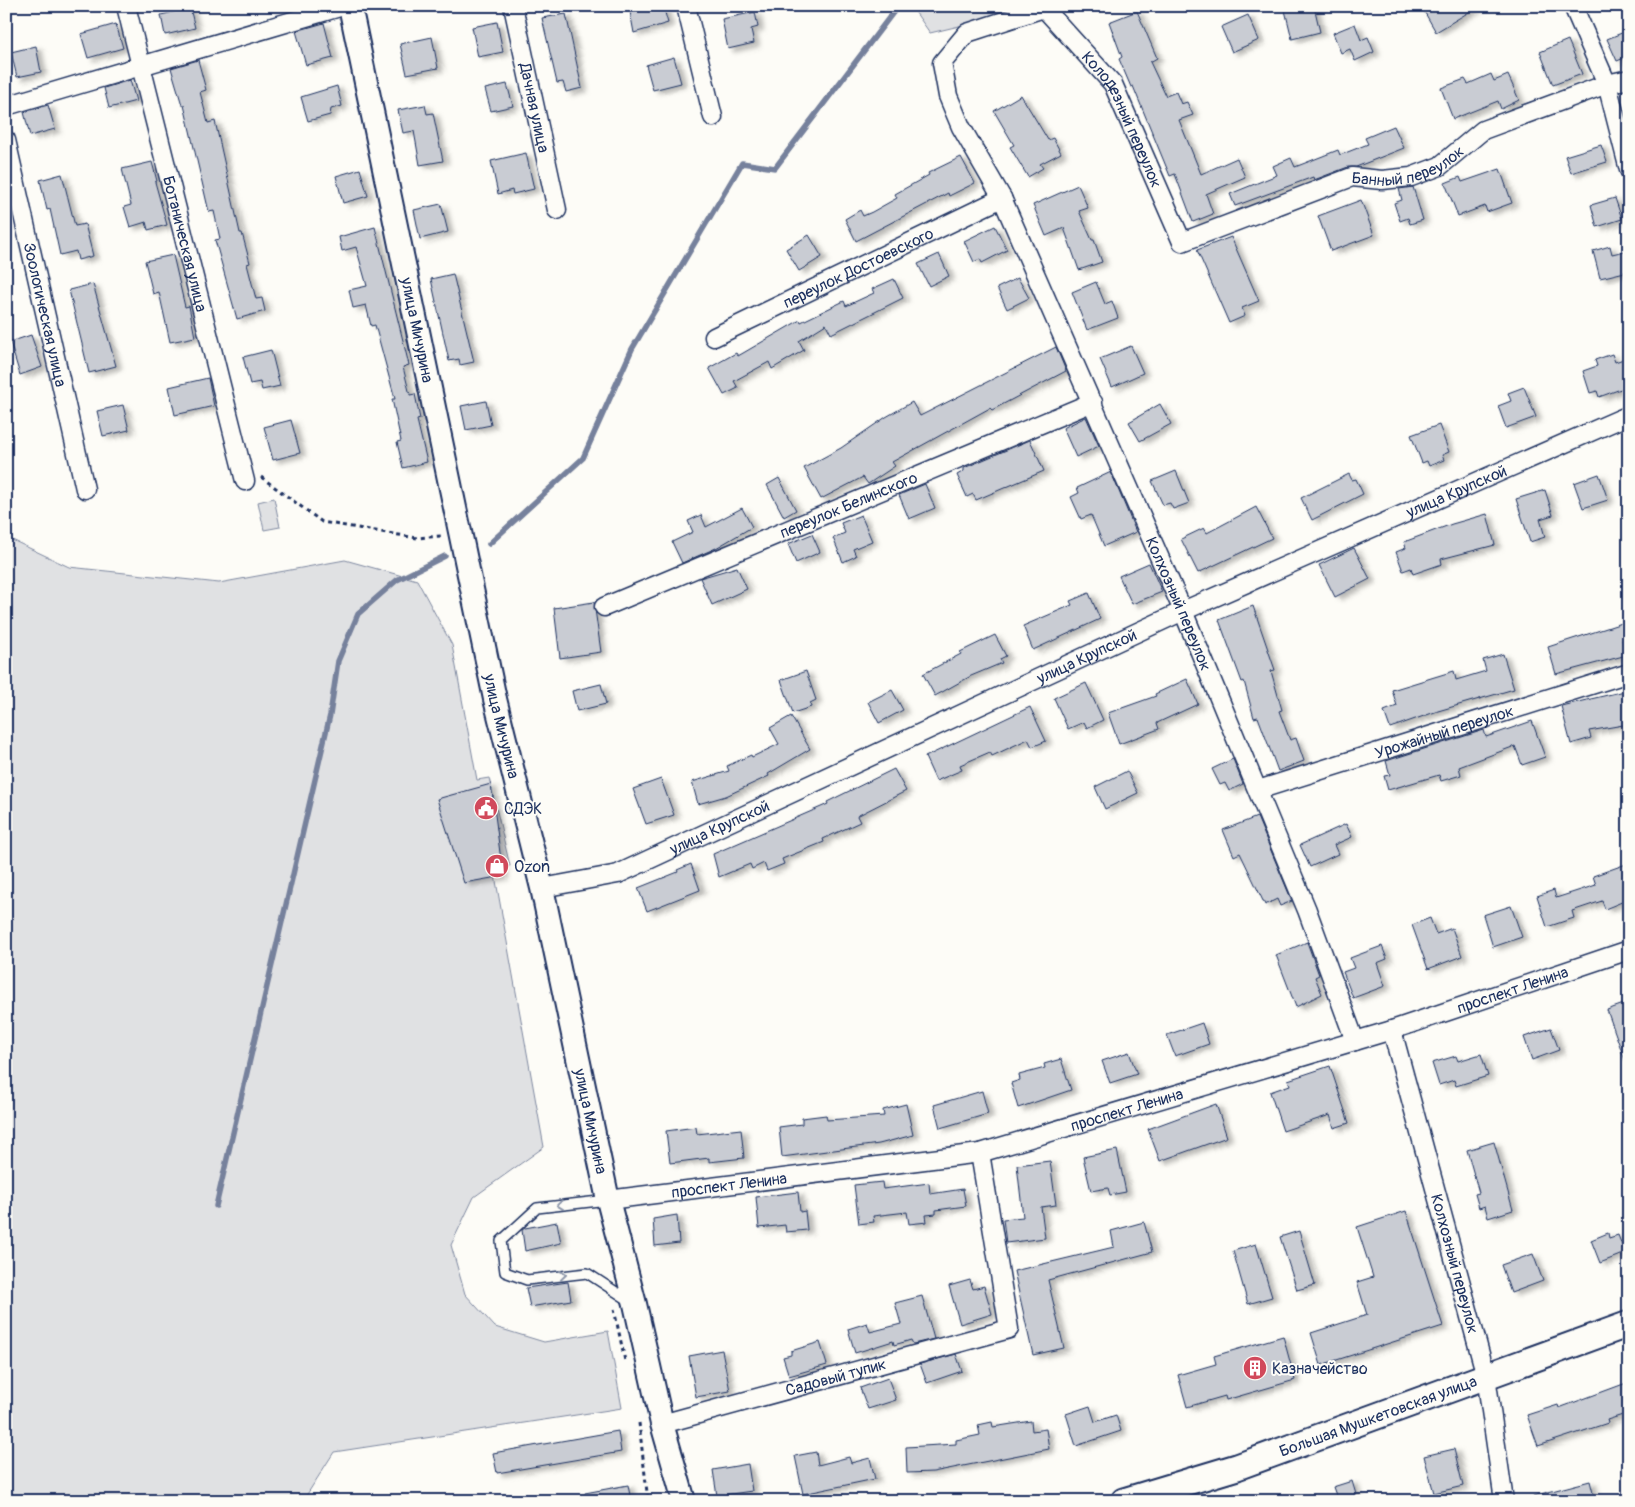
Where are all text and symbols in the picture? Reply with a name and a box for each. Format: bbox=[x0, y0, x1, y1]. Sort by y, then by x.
street label: Колодезный переулок bbox=[1077, 47, 1166, 191]
street label: Дачная улица bbox=[514, 60, 553, 155]
street label: Банный переулок bbox=[1351, 141, 1468, 191]
street label: Ботаническая улица bbox=[158, 174, 211, 314]
street label: переулок Достоевского bbox=[780, 223, 937, 313]
street label: Зоологическая улица bbox=[19, 241, 71, 389]
street label: улица Мичурина bbox=[396, 275, 438, 385]
street label: улица Крупской bbox=[1402, 461, 1510, 523]
street label: переулок Белинского bbox=[777, 468, 921, 543]
street label: Колхозный переулок bbox=[1141, 534, 1216, 674]
street label: улица Крупской bbox=[1033, 625, 1140, 689]
street label: улица Мичурина bbox=[479, 671, 523, 781]
street label: Урожайный переулок bbox=[1372, 701, 1516, 764]
public building icon: СДЭК bbox=[473, 795, 499, 821]
street label: улица Крупской bbox=[666, 796, 773, 860]
place label: СДЭК bbox=[504, 799, 542, 819]
shop icon: Ozon bbox=[484, 853, 510, 879]
place label: Ozon bbox=[514, 857, 550, 877]
street label: проспект Ленина bbox=[1454, 962, 1571, 1018]
street label: улица Мичурина bbox=[569, 1066, 611, 1176]
street label: проспект Ленина bbox=[1068, 1084, 1186, 1136]
street label: проспект Ленина bbox=[670, 1168, 788, 1203]
street label: Колхозный переулок bbox=[1426, 1192, 1483, 1336]
one-way arrow bbox=[556, 1199, 564, 1210]
one-way arrow bbox=[559, 1270, 567, 1281]
street label: Садовый тупик bbox=[783, 1354, 888, 1401]
building icon: Казначейство bbox=[1242, 1355, 1268, 1381]
place label: Казначейство bbox=[1272, 1359, 1368, 1379]
street label: Большая Мушкетовская улица bbox=[1277, 1371, 1480, 1462]

